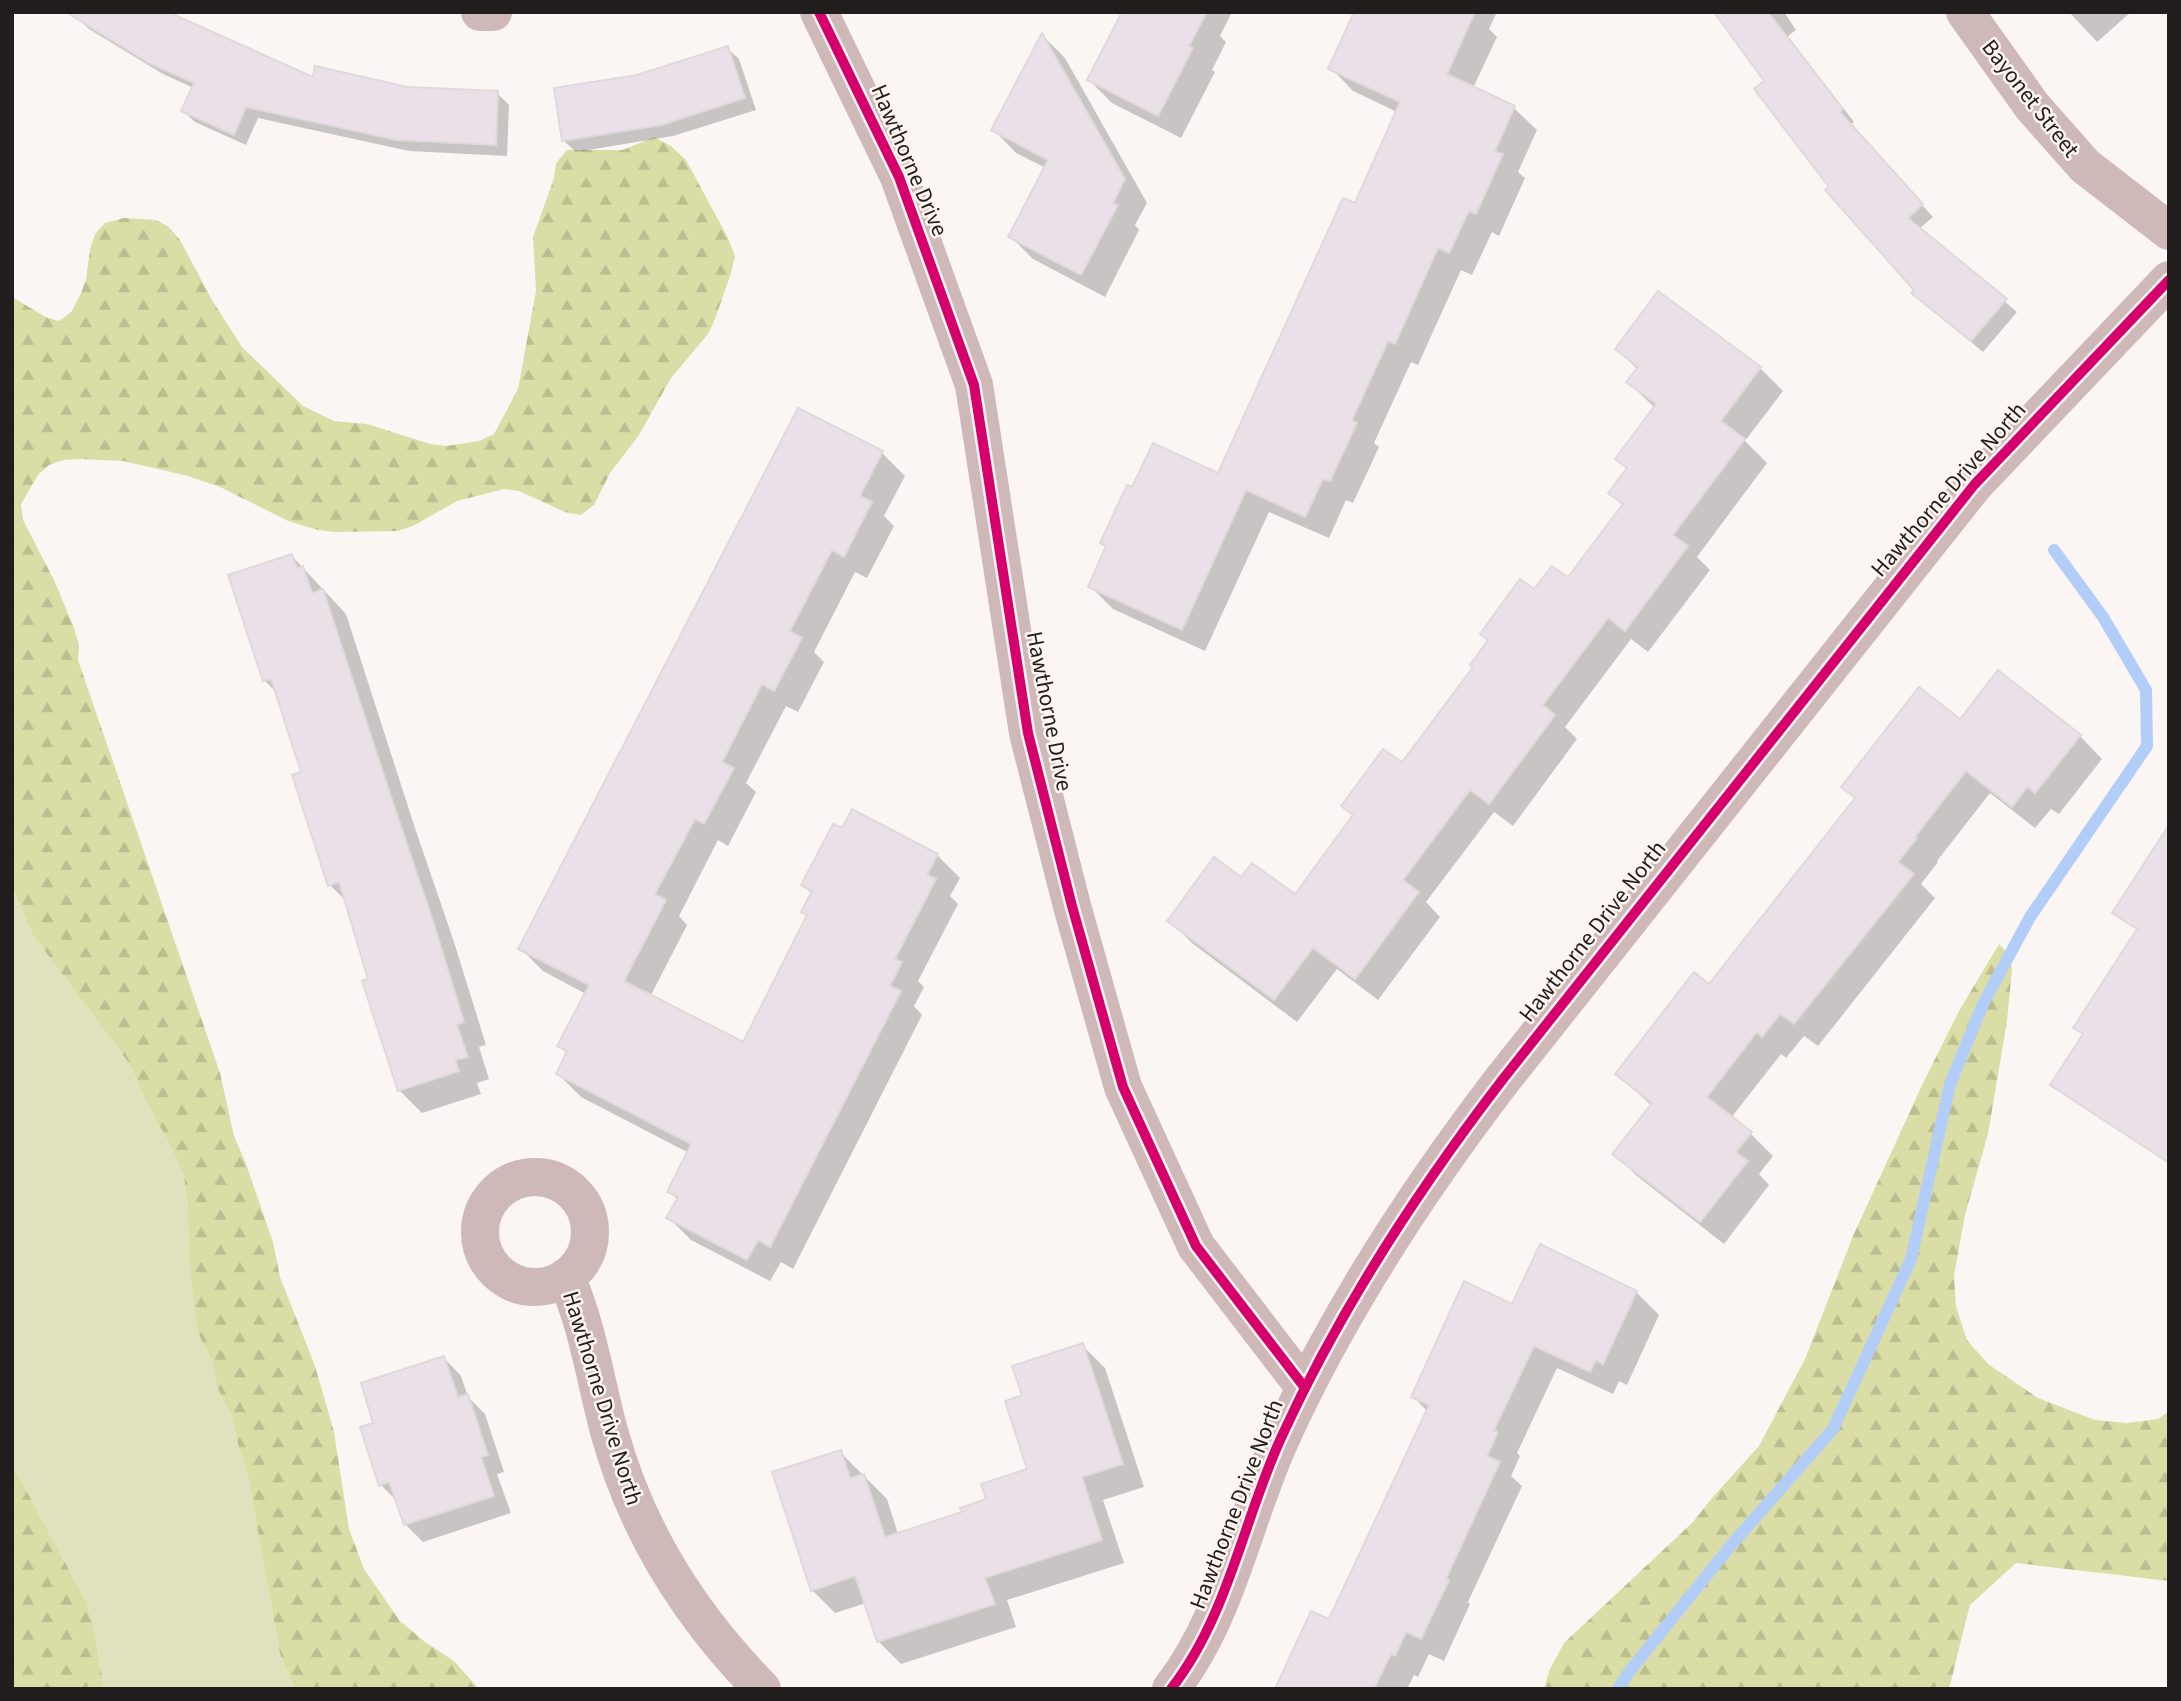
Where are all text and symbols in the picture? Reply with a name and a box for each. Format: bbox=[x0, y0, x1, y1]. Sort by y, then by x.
street label: Bayonet Street bbox=[1974, 32, 2087, 165]
street label: Hawthorne Drive bbox=[863, 79, 956, 241]
street label: Hawthorne Drive North bbox=[1863, 395, 2034, 584]
street label: Hawthorne Drive bbox=[1018, 628, 1081, 794]
street label: Hawthorne Drive North bbox=[1511, 833, 1674, 1029]
street label: Hawthorne Drive North bbox=[554, 1287, 651, 1509]
street label: Hawthorne Drive North bbox=[1181, 1394, 1292, 1614]

